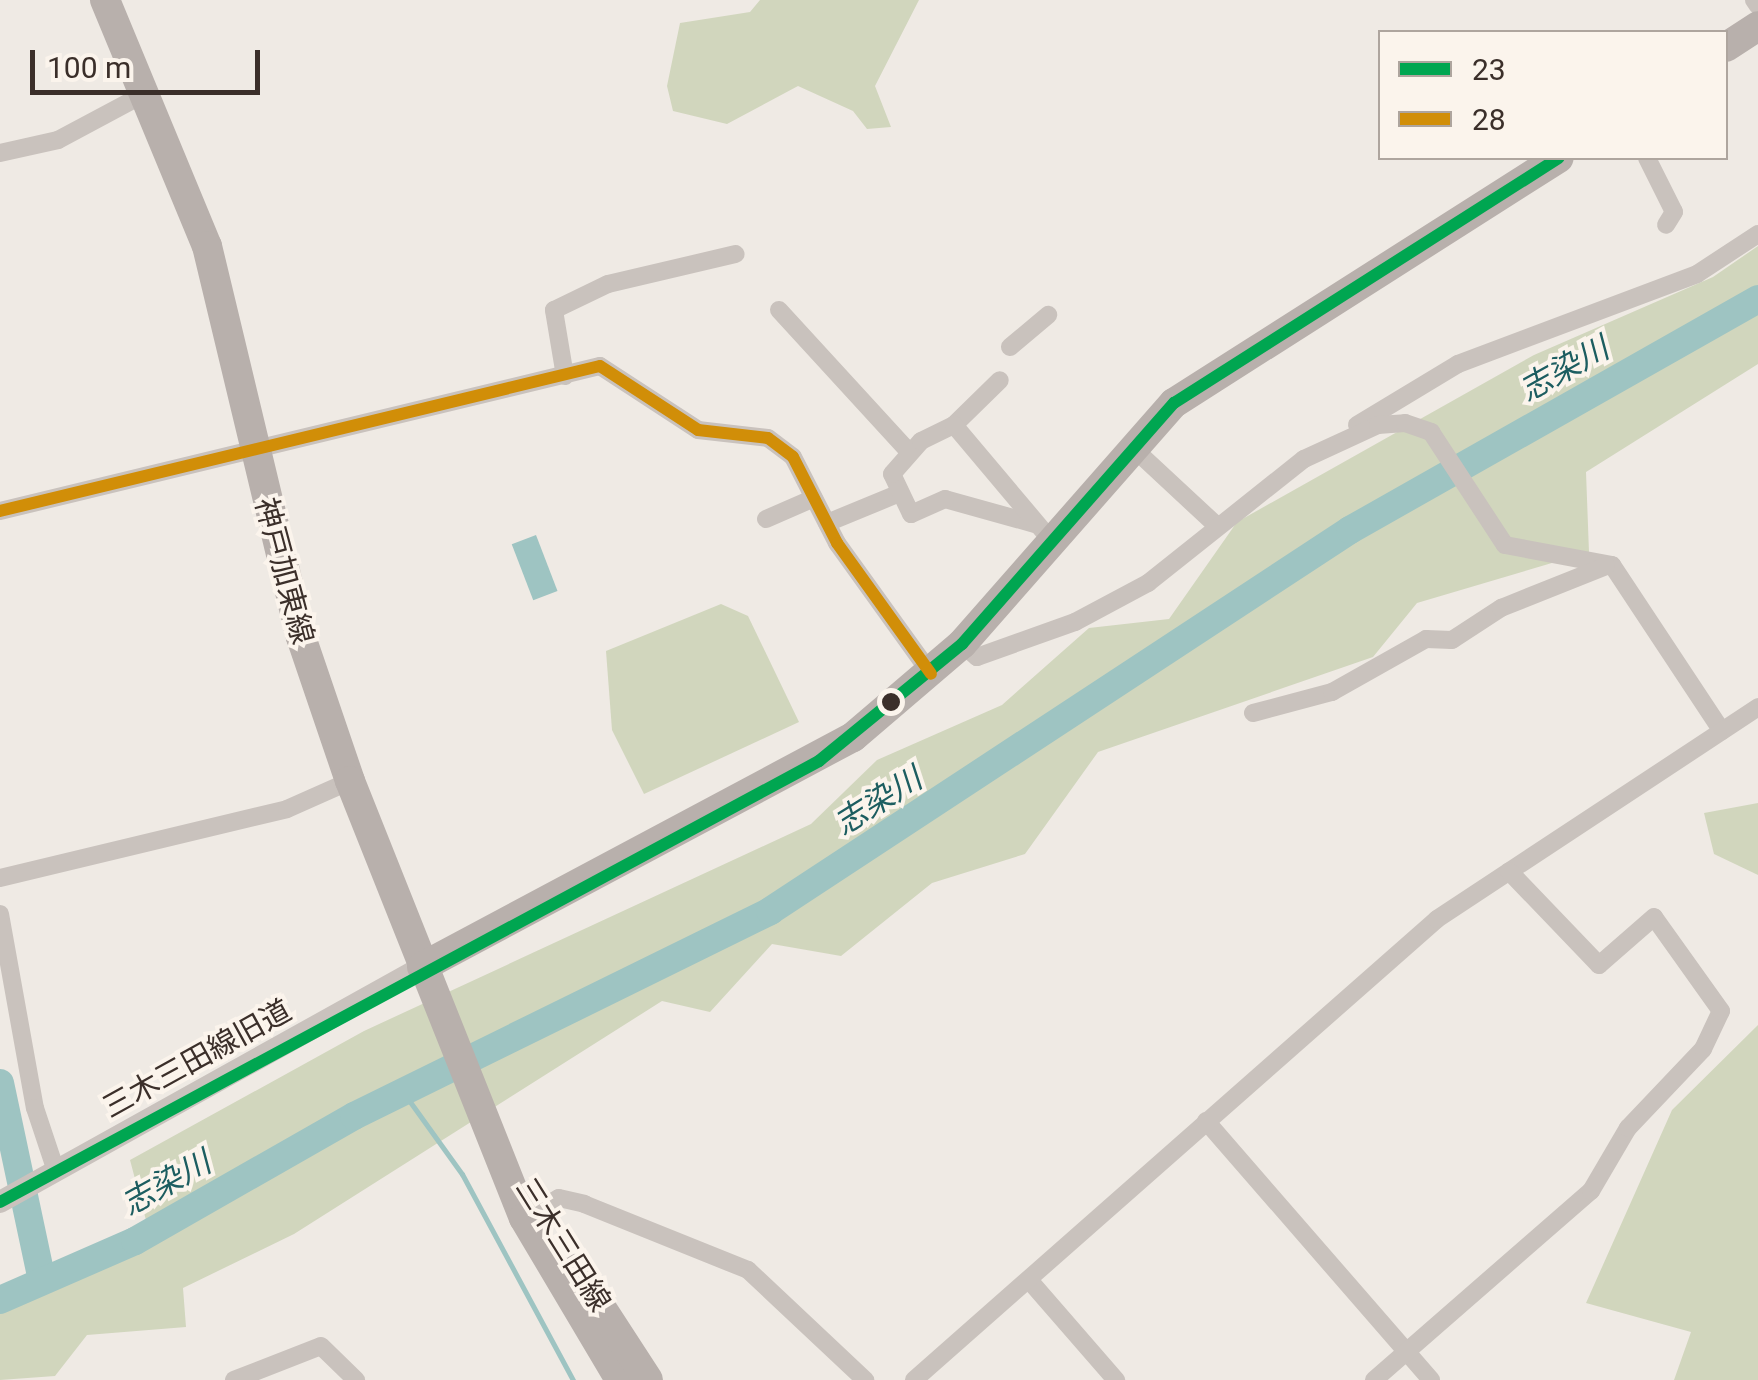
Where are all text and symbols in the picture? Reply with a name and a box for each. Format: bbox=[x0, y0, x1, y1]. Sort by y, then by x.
scale bar bbox=[35, 30, 265, 92]
legend bbox=[1378, 30, 1728, 160]
text: 100 m bbox=[47, 50, 131, 85]
text: 23 bbox=[1472, 52, 1506, 87]
text: 28 bbox=[1472, 102, 1506, 137]
water label: 志染川 bbox=[1513, 329, 1615, 409]
street label: 神戸加東線 bbox=[247, 494, 321, 648]
unlabelled marker bbox=[881, 692, 901, 712]
water label: 志染川 bbox=[827, 759, 929, 843]
street label: 三木三田線旧道 bbox=[96, 992, 298, 1126]
water label: 志染川 bbox=[115, 1143, 217, 1223]
street label: 三木三田線 bbox=[508, 1172, 618, 1318]

